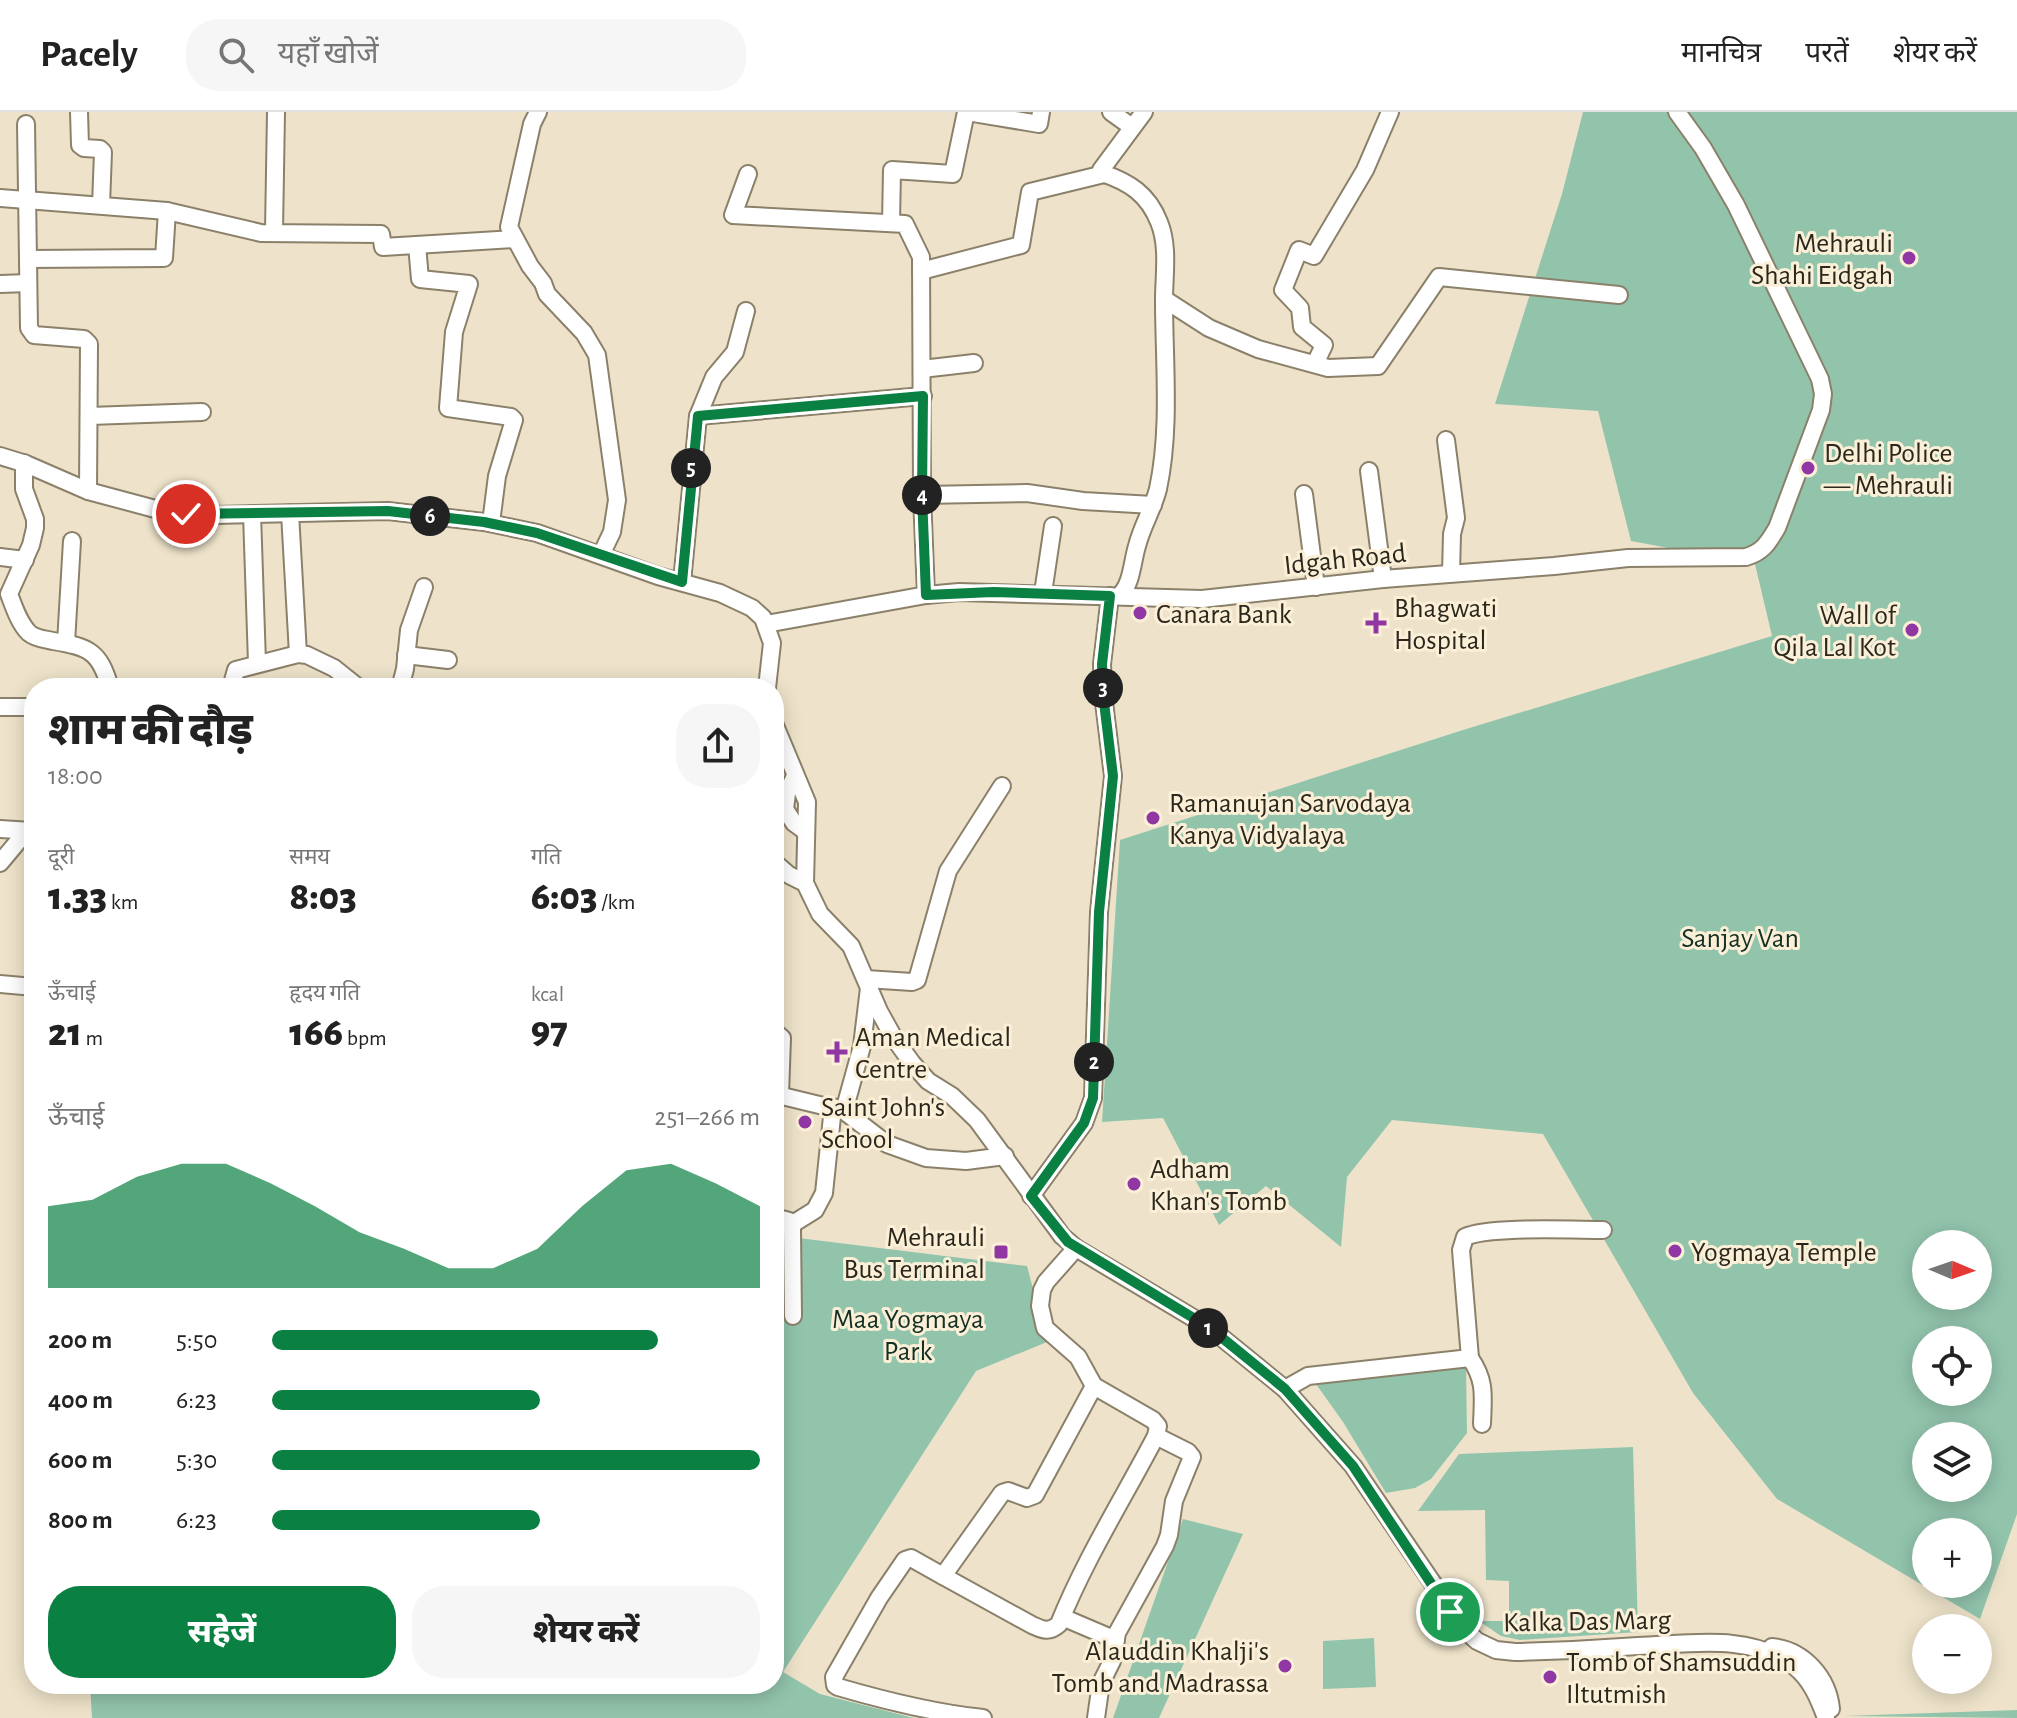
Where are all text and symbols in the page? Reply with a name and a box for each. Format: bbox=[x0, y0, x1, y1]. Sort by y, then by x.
search box bbox=[186, 19, 746, 91]
icon: search bbox=[214, 33, 258, 77]
text: Pacely bbox=[40, 36, 138, 74]
text: यहाँ खोजें bbox=[278, 39, 378, 69]
text: मानचित्र bbox=[1681, 40, 1761, 68]
text: परतें bbox=[1805, 40, 1849, 68]
text: शेयर करें bbox=[1893, 40, 1977, 68]
place label: Mehrauli Shahi Eidgah bbox=[1751, 230, 1893, 290]
marker: Mehrauli Shahi Eidgah bbox=[1900, 249, 1918, 267]
place label: Delhi Police — Mehrauli bbox=[1823, 440, 1953, 500]
pin: 5 bbox=[671, 448, 711, 488]
text: 5 bbox=[686, 457, 696, 479]
marker: Delhi Police — Mehrauli bbox=[1799, 459, 1817, 477]
pin: 4 bbox=[902, 475, 942, 515]
pin bbox=[152, 480, 220, 548]
text: 4 bbox=[916, 484, 928, 506]
icon: check bbox=[164, 492, 208, 536]
pin: 6 bbox=[410, 496, 450, 536]
text: 6 bbox=[425, 505, 435, 527]
street label: Idgah Road bbox=[1283, 540, 1408, 580]
place label: Bhagwati Hospital bbox=[1394, 595, 1497, 655]
place label: Canara Bank bbox=[1156, 601, 1292, 629]
place label: Wall of Qila Lal Kot bbox=[1773, 602, 1898, 662]
marker: Canara Bank bbox=[1131, 604, 1149, 622]
marker: Bhagwati Hospital bbox=[1365, 612, 1387, 634]
marker: Wall of Qila Lal Kot bbox=[1903, 621, 1921, 639]
pin: 3 bbox=[1083, 668, 1123, 708]
text: 3 bbox=[1098, 677, 1108, 699]
button: share bbox=[676, 704, 760, 788]
text: शाम की दौड़ bbox=[48, 709, 253, 753]
text: 18:00 bbox=[48, 763, 103, 789]
place label: Ramanujan Sarvodaya Kanya Vidyalaya bbox=[1169, 790, 1411, 850]
marker: Ramanujan Sarvodaya Kanya Vidyalaya bbox=[1144, 809, 1162, 827]
text: दूरी bbox=[48, 846, 74, 868]
text: समय bbox=[289, 846, 330, 868]
text: गति bbox=[531, 846, 561, 868]
text: 1.33 bbox=[48, 877, 107, 917]
text: 8:03 bbox=[289, 877, 357, 917]
text: 6:03 bbox=[531, 877, 598, 917]
text: km bbox=[107, 891, 138, 913]
text: /km bbox=[598, 891, 635, 913]
park label: Sanjay Van bbox=[1681, 925, 1799, 953]
text: ऊँचाई bbox=[48, 982, 96, 1004]
text: हृदय गति bbox=[289, 982, 360, 1004]
text: kcal bbox=[531, 983, 564, 1005]
text: 97 bbox=[531, 1011, 568, 1051]
text: 21 bbox=[48, 1013, 82, 1053]
text: 166 bbox=[289, 1013, 343, 1053]
place label: Aman Medical Centre bbox=[855, 1024, 1011, 1084]
text: m bbox=[82, 1027, 103, 1049]
text: bpm bbox=[343, 1027, 387, 1049]
marker: Aman Medical Centre bbox=[826, 1041, 848, 1063]
pin: 2 bbox=[1074, 1042, 1114, 1082]
text: 2 bbox=[1089, 1051, 1099, 1073]
place label: Saint John's School bbox=[821, 1094, 945, 1154]
text: ऊँचाई bbox=[48, 1104, 104, 1130]
text: 251–266 m bbox=[655, 1104, 760, 1130]
marker: Saint John's School bbox=[796, 1113, 814, 1131]
place label: Adham Khan's Tomb bbox=[1150, 1156, 1287, 1216]
marker: Adham Khan's Tomb bbox=[1125, 1175, 1143, 1193]
place label: Mehrauli Bus Terminal bbox=[843, 1224, 985, 1284]
north arrow bbox=[1912, 1230, 1992, 1310]
map controls bbox=[1912, 1230, 1992, 1694]
place label: Yogmaya Temple bbox=[1691, 1239, 1877, 1267]
marker: Yogmaya Temple bbox=[1666, 1242, 1684, 1260]
marker: Mehrauli Bus Terminal bbox=[992, 1243, 1010, 1261]
park label: Maa Yogmaya Park bbox=[832, 1306, 984, 1366]
pin: 1 bbox=[1188, 1308, 1228, 1348]
text: 1 bbox=[1204, 1317, 1212, 1339]
button: locate bbox=[1912, 1326, 1992, 1406]
text: 200 m bbox=[48, 1327, 112, 1353]
text: 5:50 bbox=[176, 1327, 217, 1353]
text: 400 m bbox=[48, 1387, 113, 1413]
text: 6:23 bbox=[176, 1387, 217, 1413]
button: layers bbox=[1912, 1422, 1992, 1502]
text: 600 m bbox=[48, 1447, 113, 1473]
text: 5:30 bbox=[176, 1447, 217, 1473]
text: 800 m bbox=[48, 1507, 113, 1533]
text: 6:23 bbox=[176, 1507, 217, 1533]
button: + bbox=[1912, 1518, 1992, 1598]
pin bbox=[1416, 1578, 1484, 1646]
button: सहेजें bbox=[48, 1586, 396, 1678]
button: शेयर करें bbox=[412, 1586, 760, 1678]
icon: arrive bbox=[1428, 1590, 1472, 1634]
street label: Kalka Das Marg bbox=[1503, 1607, 1672, 1637]
button: − bbox=[1912, 1614, 1992, 1694]
place label: Alauddin Khalji's Tomb and Madrassa bbox=[1051, 1638, 1269, 1698]
place label: Tomb of Shamsuddin Iltutmish bbox=[1566, 1649, 1796, 1709]
marker: Alauddin Khalji's Tomb and Madrassa bbox=[1276, 1657, 1294, 1675]
marker: Tomb of Shamsuddin Iltutmish bbox=[1541, 1668, 1559, 1686]

